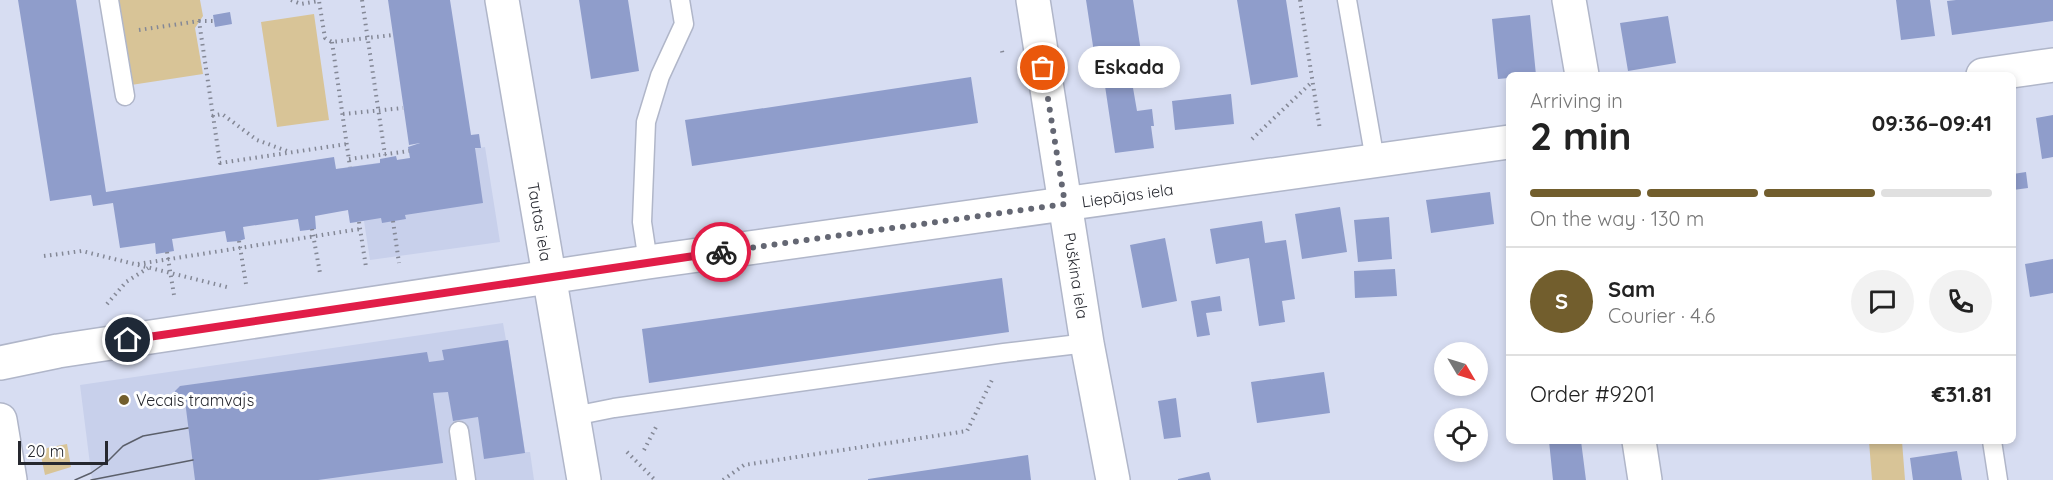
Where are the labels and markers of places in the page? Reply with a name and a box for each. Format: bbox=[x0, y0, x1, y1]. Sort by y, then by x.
pin bbox=[1017, 42, 1068, 93]
callout: Eskada bbox=[1079, 47, 1181, 89]
pin bbox=[102, 314, 153, 365]
place label: Vecais tramvajs bbox=[136, 390, 254, 410]
marker: Vecais tramvajs bbox=[117, 393, 131, 407]

